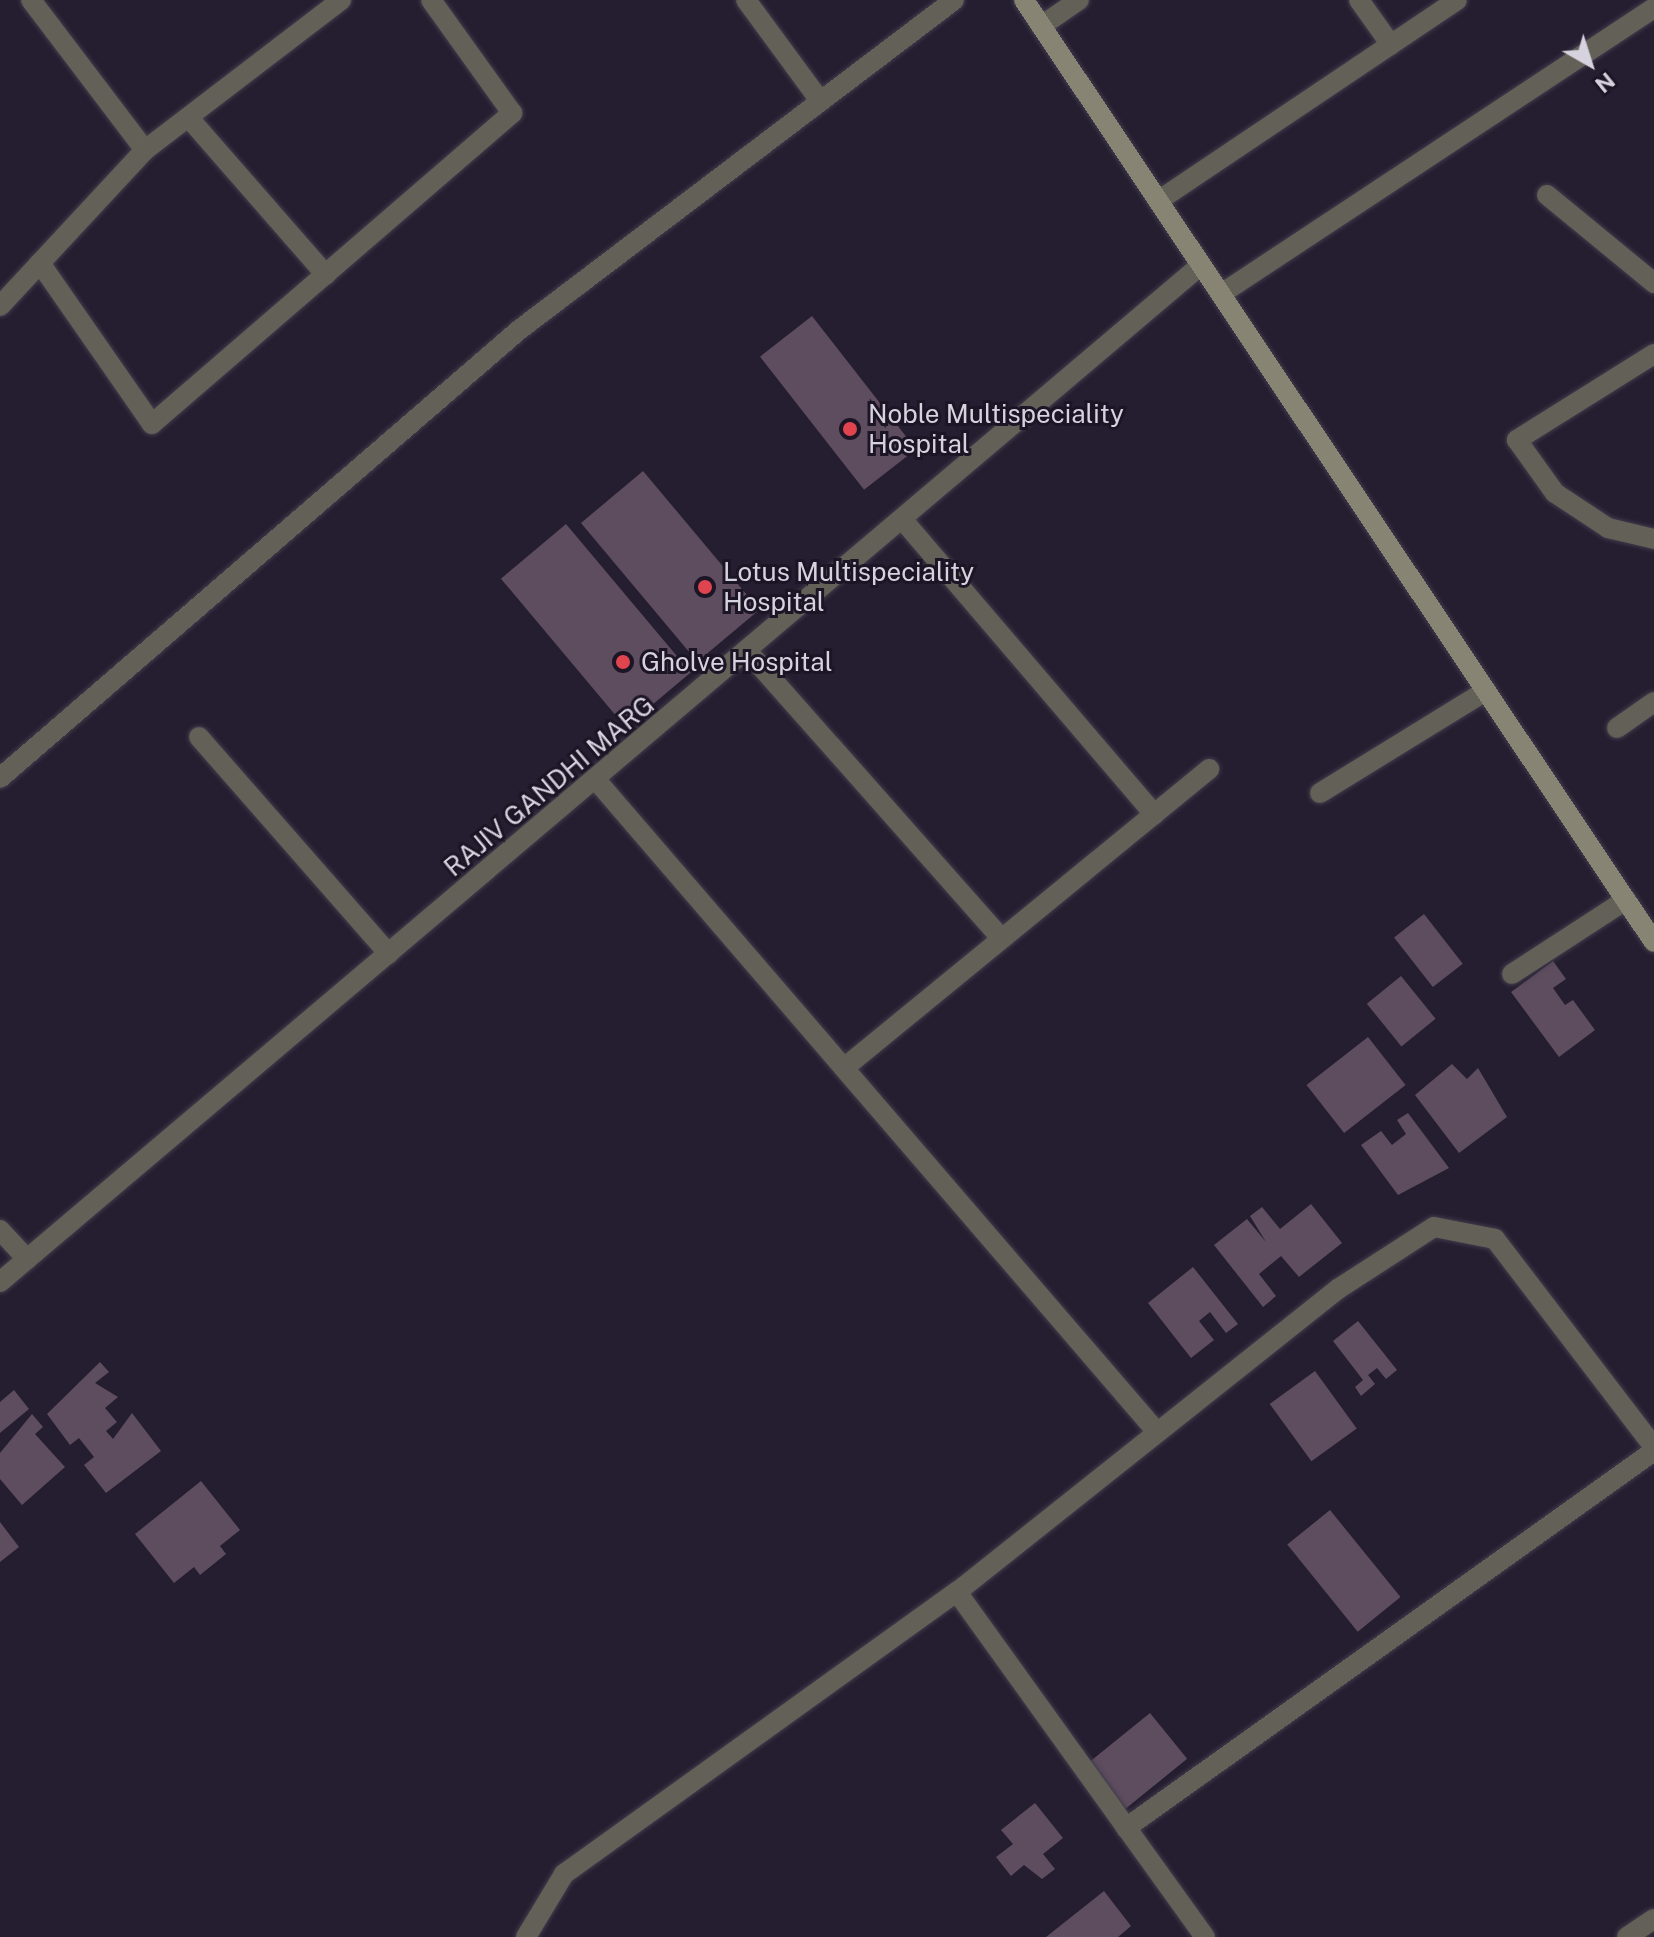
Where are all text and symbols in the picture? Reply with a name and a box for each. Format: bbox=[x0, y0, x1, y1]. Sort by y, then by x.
north arrow bbox=[1550, 24, 1630, 104]
text: N bbox=[1590, 67, 1620, 98]
place label: Noble Multispeciality Hospital bbox=[868, 398, 1124, 460]
marker: Noble Multispeciality Hospital bbox=[839, 418, 861, 440]
place label: Lotus Multispeciality Hospital bbox=[723, 556, 974, 618]
marker: Lotus Multispeciality Hospital bbox=[694, 576, 716, 598]
place label: Gholve Hospital bbox=[641, 646, 833, 678]
marker: Gholve Hospital bbox=[612, 651, 634, 673]
street label: RAJIV GANDHI MARG bbox=[438, 689, 660, 883]

